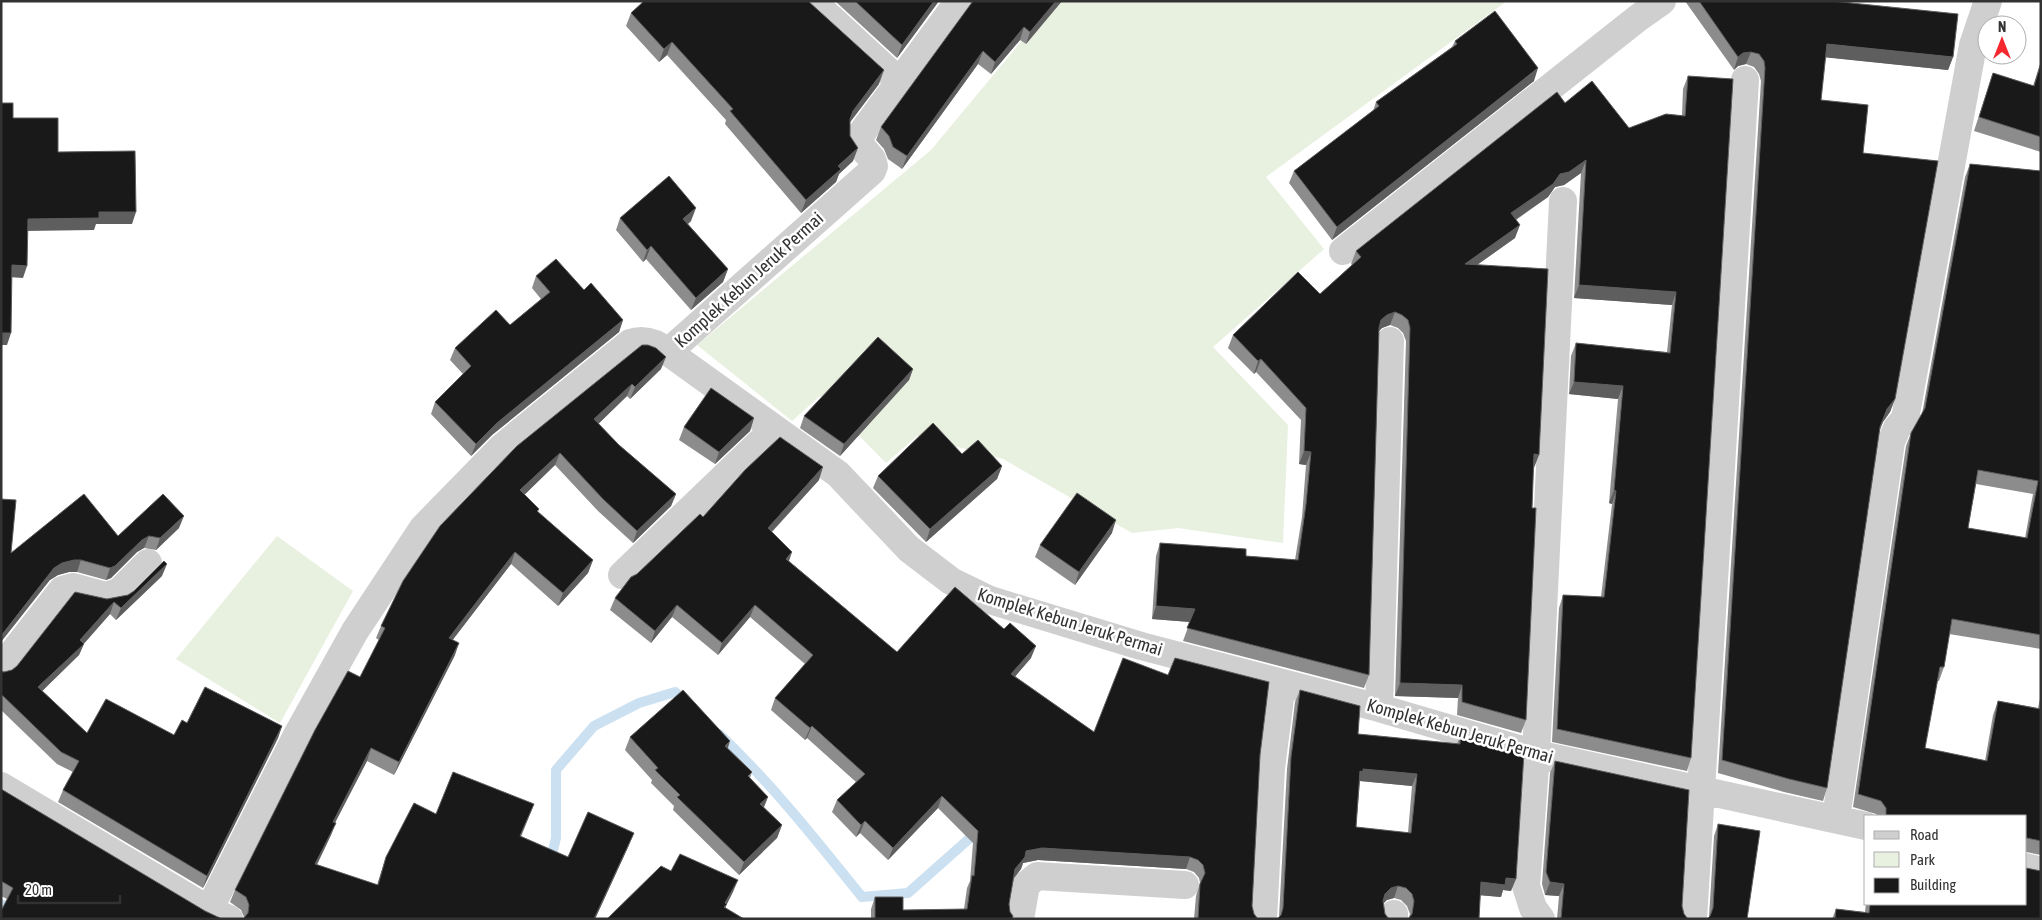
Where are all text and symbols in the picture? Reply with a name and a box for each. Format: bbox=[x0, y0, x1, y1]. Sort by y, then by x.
north arrow bbox=[1977, 15, 2027, 65]
text: N bbox=[1998, 19, 2006, 35]
street label: Komplek Kebun Jeruk Permai bbox=[670, 207, 827, 352]
street label: Komplek Kebun Jeruk Permai bbox=[975, 583, 1165, 660]
street label: Komplek Kebun Jeruk Permai bbox=[1365, 694, 1556, 767]
legend bbox=[1864, 815, 2027, 905]
text: Road bbox=[1910, 826, 1939, 843]
text: Park bbox=[1910, 851, 1935, 868]
scale bar bbox=[18, 872, 120, 904]
text: Building bbox=[1910, 876, 1956, 893]
text: 20 m bbox=[25, 881, 52, 898]

